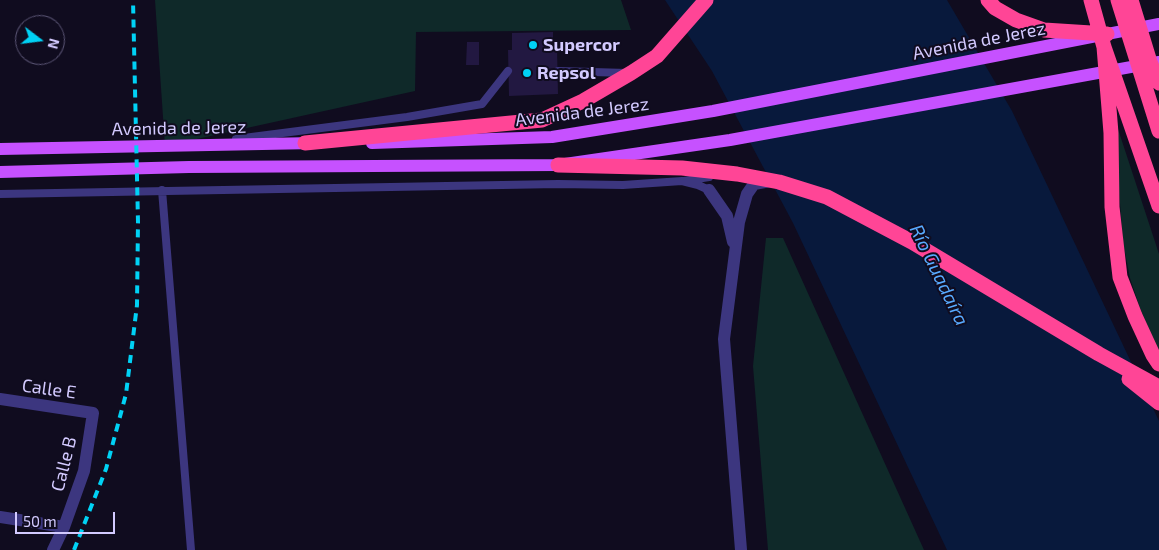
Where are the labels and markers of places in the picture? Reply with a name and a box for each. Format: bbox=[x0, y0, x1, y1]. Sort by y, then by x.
place label: Supercor bbox=[543, 34, 620, 56]
marker: Supercor bbox=[527, 39, 539, 51]
place label: Repsol bbox=[537, 62, 596, 84]
marker: Repsol bbox=[521, 67, 533, 79]

